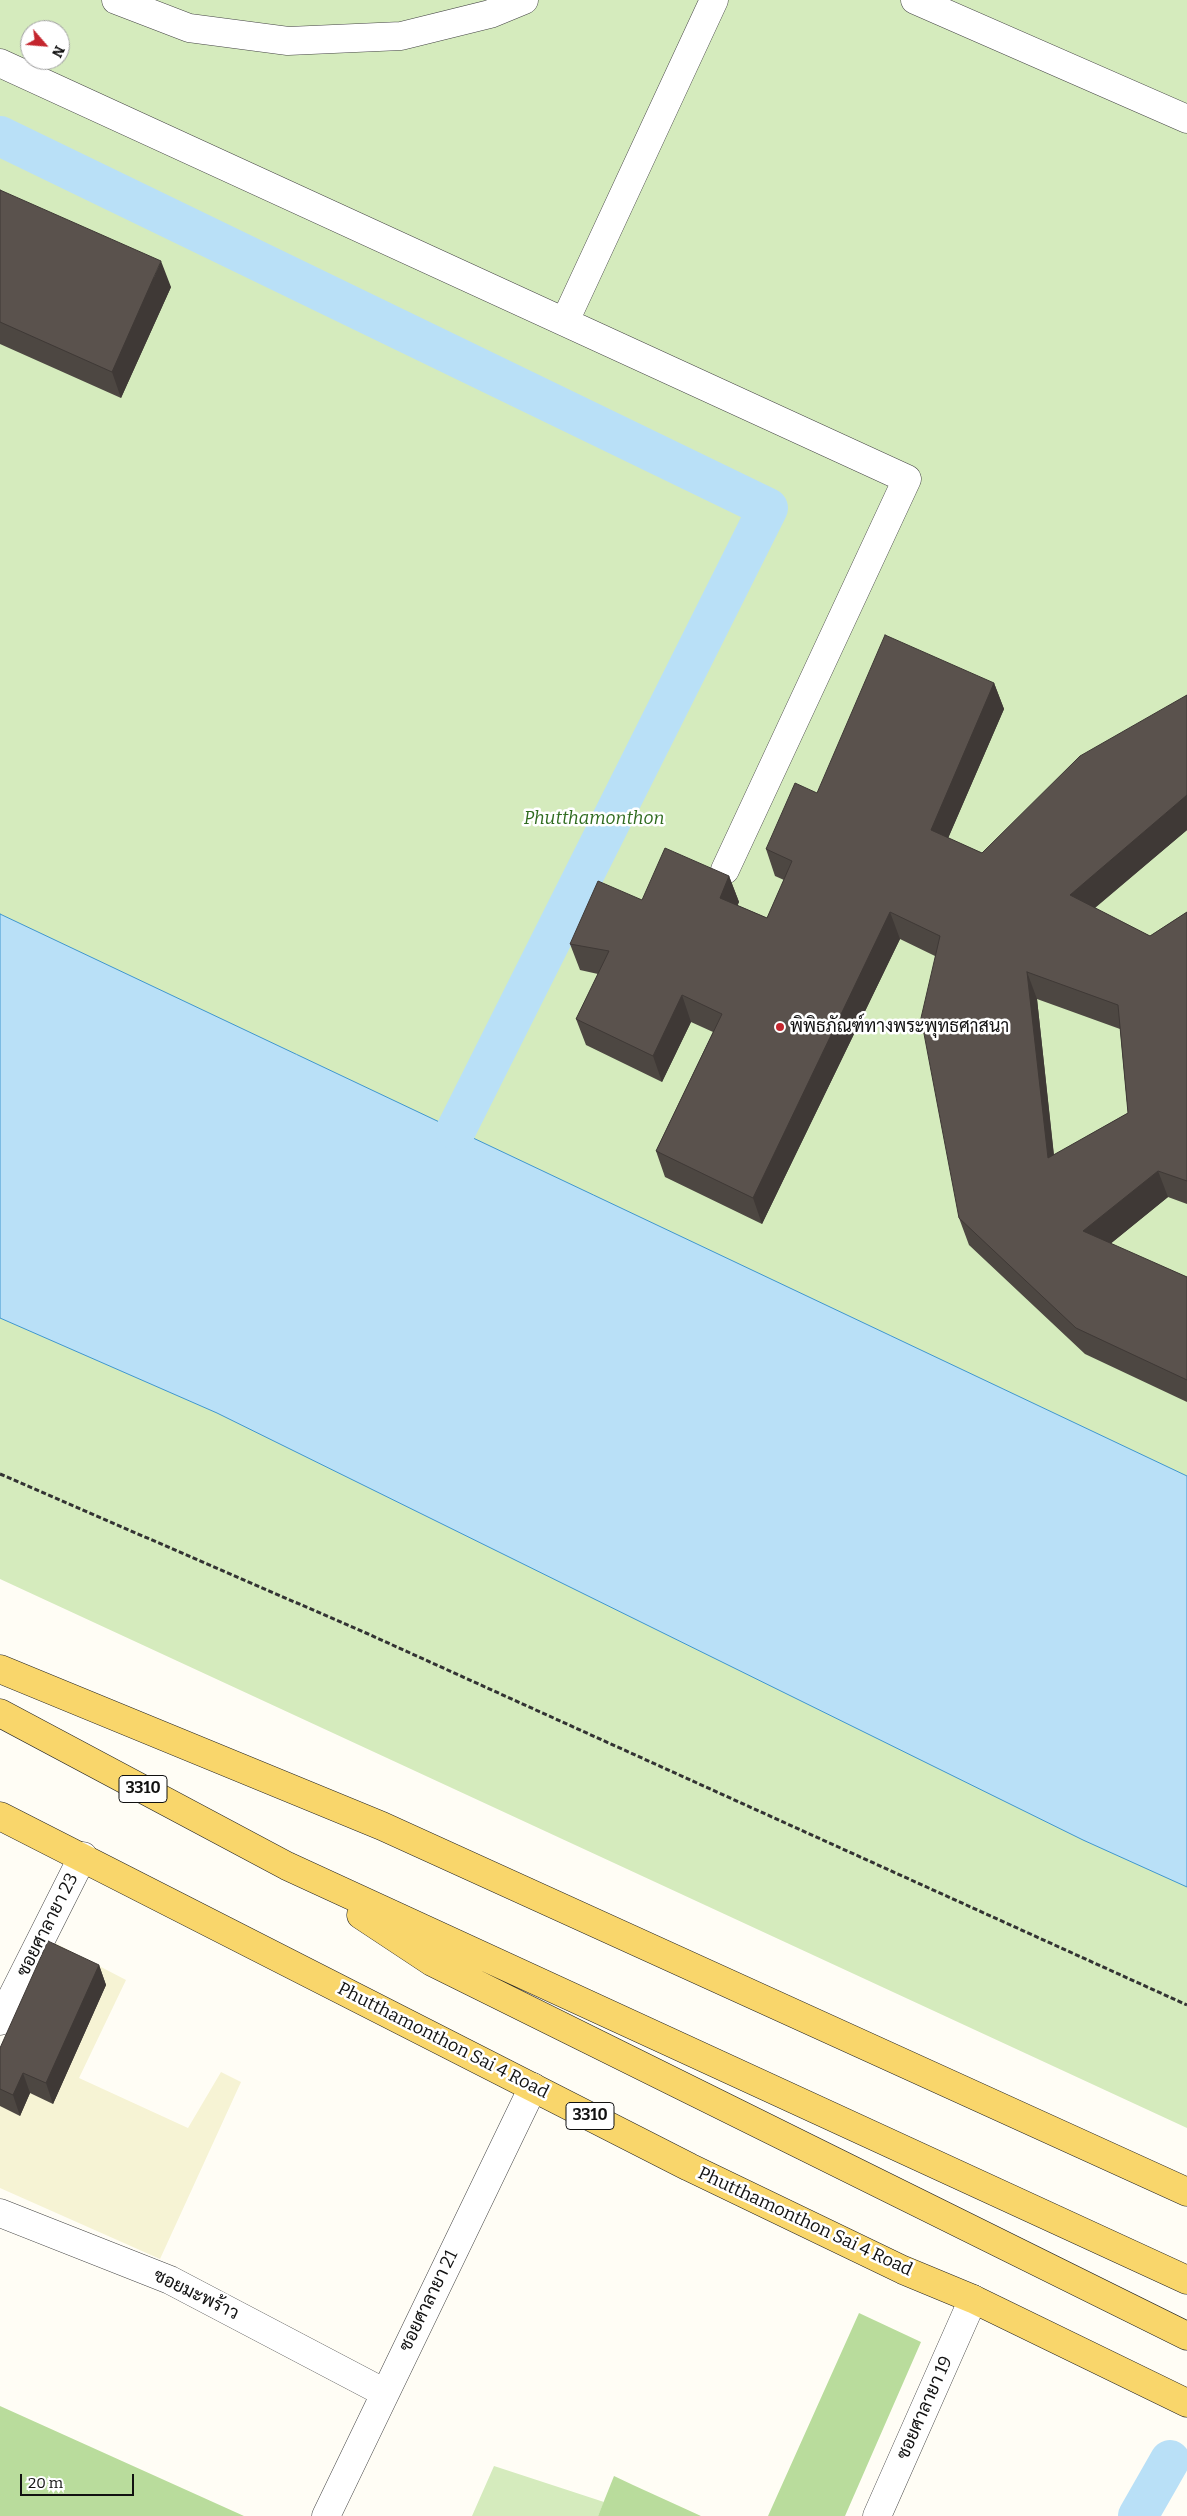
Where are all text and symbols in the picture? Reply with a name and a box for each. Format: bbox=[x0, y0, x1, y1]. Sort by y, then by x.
north arrow bbox=[20, 20, 70, 70]
text: N bbox=[48, 43, 68, 60]
park label: Phutthamonthon bbox=[524, 808, 664, 830]
place label: พิพิธภัณฑ์ทางพระพุทธศาสนา bbox=[790, 1016, 1009, 1038]
marker: พิพิธภัณฑ์ทางพระพุทธศาสนา bbox=[774, 1021, 786, 1033]
road number: 3310 bbox=[119, 1776, 167, 1802]
street label: ซอยศาลายา 23 bbox=[13, 1870, 83, 1980]
street label: Phutthamonthon Sai 4 Road bbox=[334, 1978, 552, 2104]
road number: 3310 bbox=[566, 2102, 614, 2130]
street label: Phutthamonthon Sai 4 Road bbox=[694, 2163, 916, 2281]
street label: ซอยศาลายา 21 bbox=[395, 2247, 463, 2355]
street label: ซอยมะพร้าว bbox=[150, 2265, 242, 2325]
street label: ซอยศาลายา 19 bbox=[893, 2353, 957, 2463]
scale bar bbox=[22, 2464, 136, 2496]
text: 20 m bbox=[28, 2474, 63, 2492]

